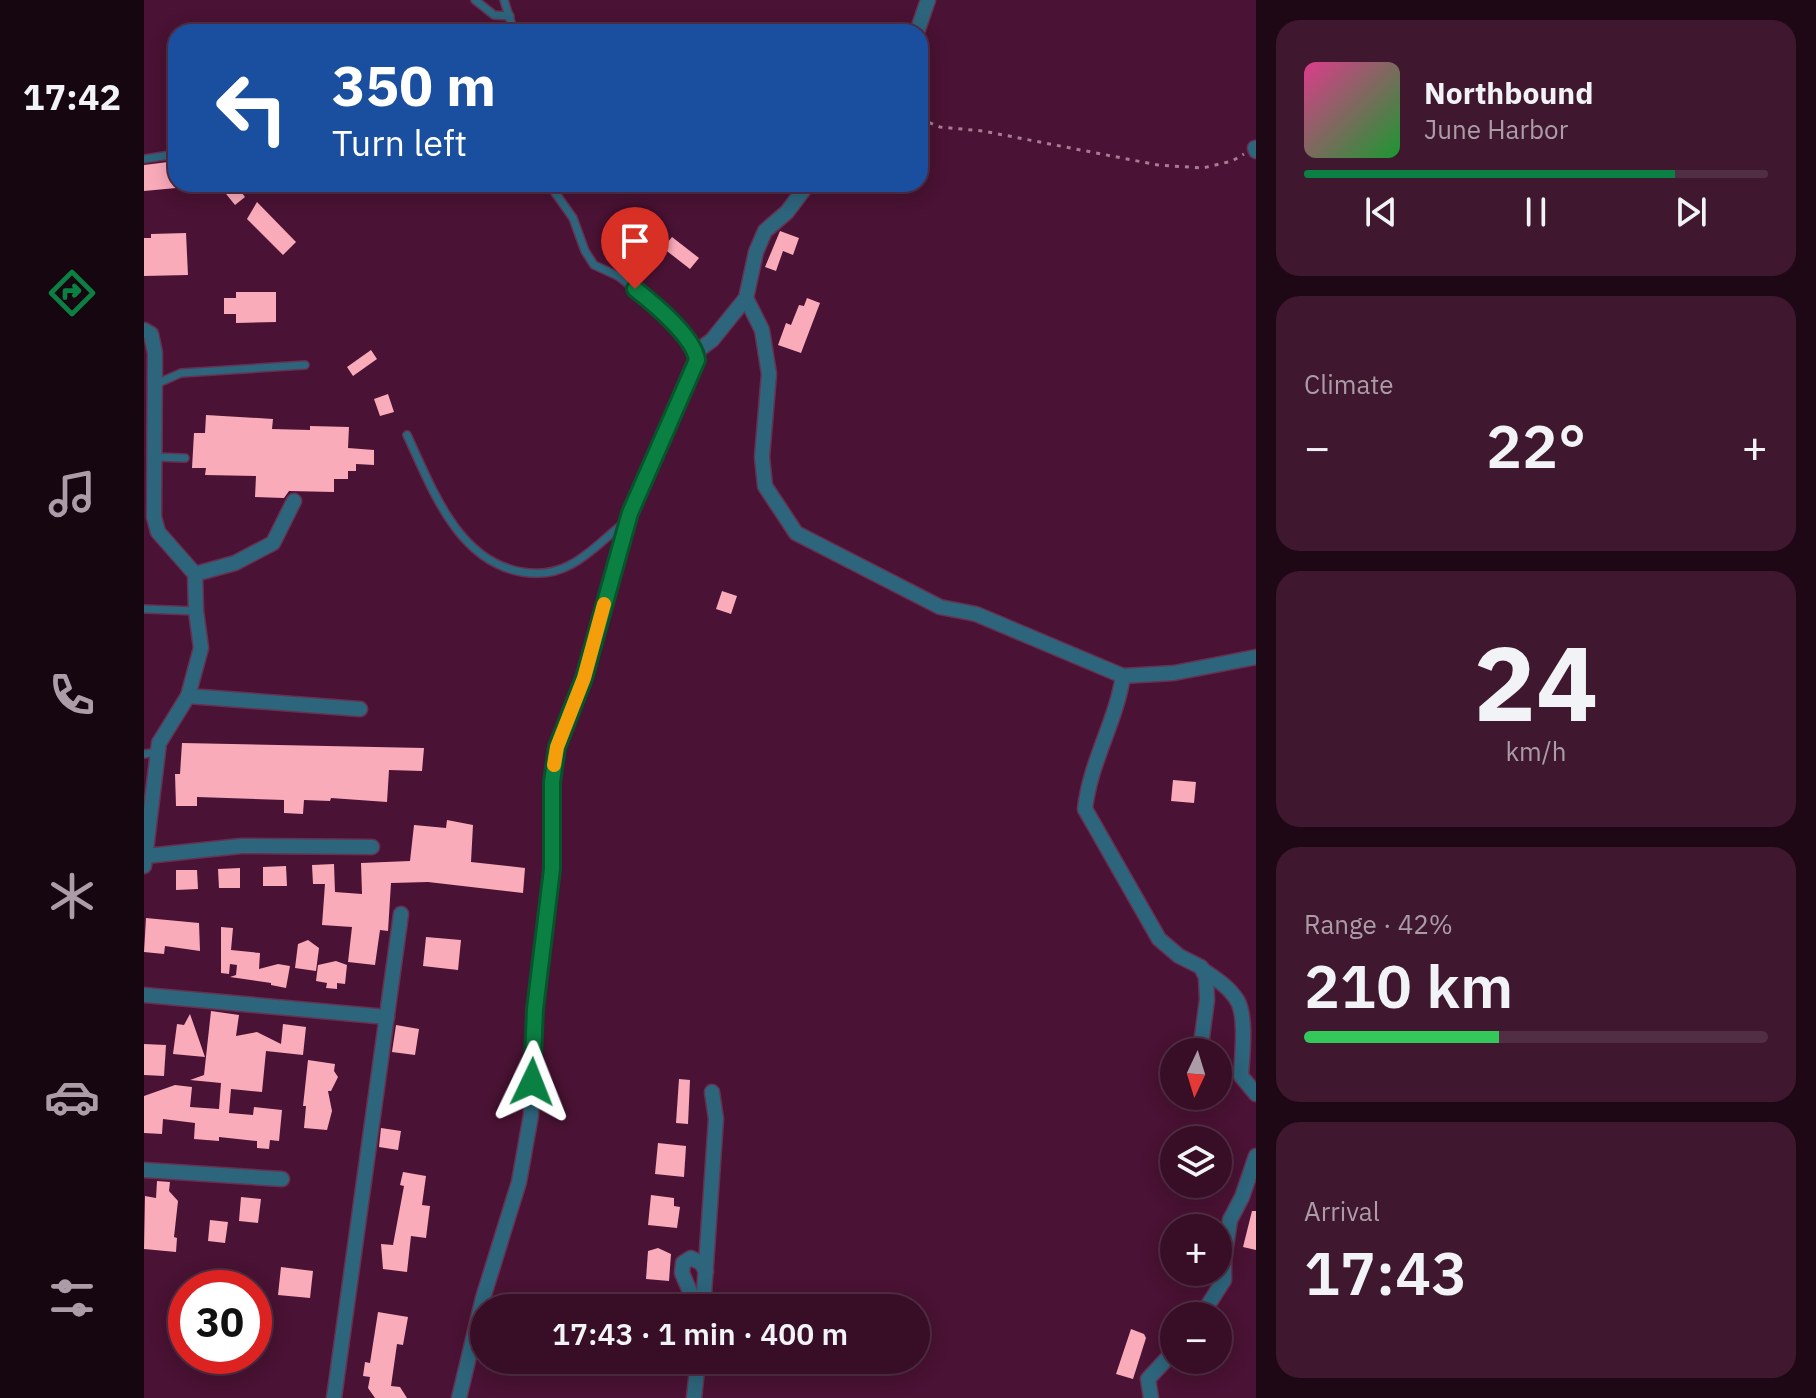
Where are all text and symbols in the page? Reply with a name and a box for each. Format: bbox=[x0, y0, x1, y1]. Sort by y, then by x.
text: 350 m bbox=[332, 49, 496, 121]
icon: left bbox=[200, 56, 304, 160]
text: 17:42 bbox=[23, 73, 121, 120]
text: Northbound bbox=[1424, 73, 1593, 112]
text: June Harbor bbox=[1424, 112, 1568, 146]
text: Turn left bbox=[332, 119, 467, 166]
icon: previous bbox=[1359, 190, 1403, 234]
icon: pause bbox=[1514, 190, 1558, 234]
icon: next bbox=[1669, 190, 1713, 234]
pin bbox=[601, 207, 669, 289]
icon: arrive bbox=[613, 219, 657, 263]
icon: directions bbox=[44, 265, 100, 321]
text: Climate bbox=[1304, 367, 1394, 401]
text: 22° bbox=[1486, 406, 1586, 485]
text: − bbox=[1304, 418, 1330, 475]
text: + bbox=[1742, 418, 1768, 475]
icon: music bbox=[44, 466, 100, 522]
text: 24 bbox=[1474, 614, 1598, 750]
icon: phone bbox=[44, 667, 100, 723]
text: km/h bbox=[1505, 734, 1567, 768]
icon: climate bbox=[44, 868, 100, 924]
text: Range · 42% bbox=[1304, 907, 1453, 941]
text: 210 km bbox=[1304, 946, 1513, 1025]
north arrow bbox=[1160, 1038, 1232, 1110]
map controls bbox=[1160, 1038, 1232, 1374]
position arrow bbox=[490, 1040, 574, 1124]
icon: car bbox=[44, 1069, 100, 1125]
button: layers bbox=[1160, 1126, 1232, 1198]
text: Arrival bbox=[1304, 1194, 1380, 1228]
button: + bbox=[1160, 1214, 1232, 1286]
text: 17:43 bbox=[1304, 1233, 1467, 1312]
icon: filters bbox=[44, 1270, 100, 1326]
speed limit sign: 30 bbox=[168, 1270, 272, 1374]
button: − bbox=[1160, 1302, 1232, 1374]
text: 17:43 · 1 min · 400 m bbox=[552, 1314, 848, 1353]

